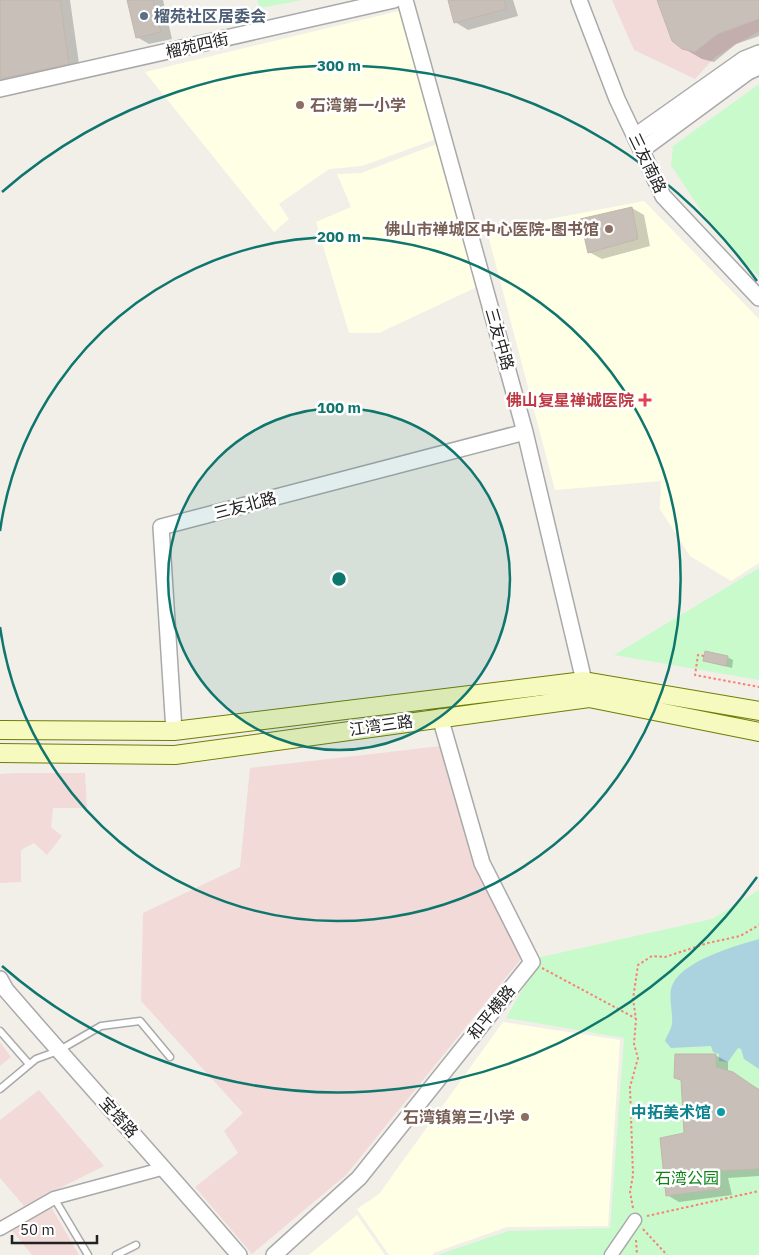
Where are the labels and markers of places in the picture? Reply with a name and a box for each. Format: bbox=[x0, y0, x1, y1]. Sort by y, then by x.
place label: 榴苑社区居委会 bbox=[154, 6, 266, 26]
marker: 榴苑社区居委会 bbox=[138, 10, 150, 22]
place label: 石湾第一小学 bbox=[310, 95, 406, 115]
marker: 石湾第一小学 bbox=[294, 99, 306, 111]
place label: 佛山市禅城区中心医院-图书馆 bbox=[385, 219, 599, 239]
marker: 佛山市禅城区中心医院-图书馆 bbox=[603, 223, 615, 235]
place label: 佛山复星禅诚医院 bbox=[506, 390, 634, 410]
marker: 佛山复星禅诚医院 bbox=[638, 393, 652, 407]
centre of rings bbox=[330, 570, 348, 588]
place label: 中拓美术馆 bbox=[631, 1102, 711, 1122]
marker: 中拓美术馆 bbox=[715, 1106, 727, 1118]
place label: 石湾镇第三小学 bbox=[403, 1107, 515, 1127]
marker: 石湾镇第三小学 bbox=[519, 1111, 531, 1123]

